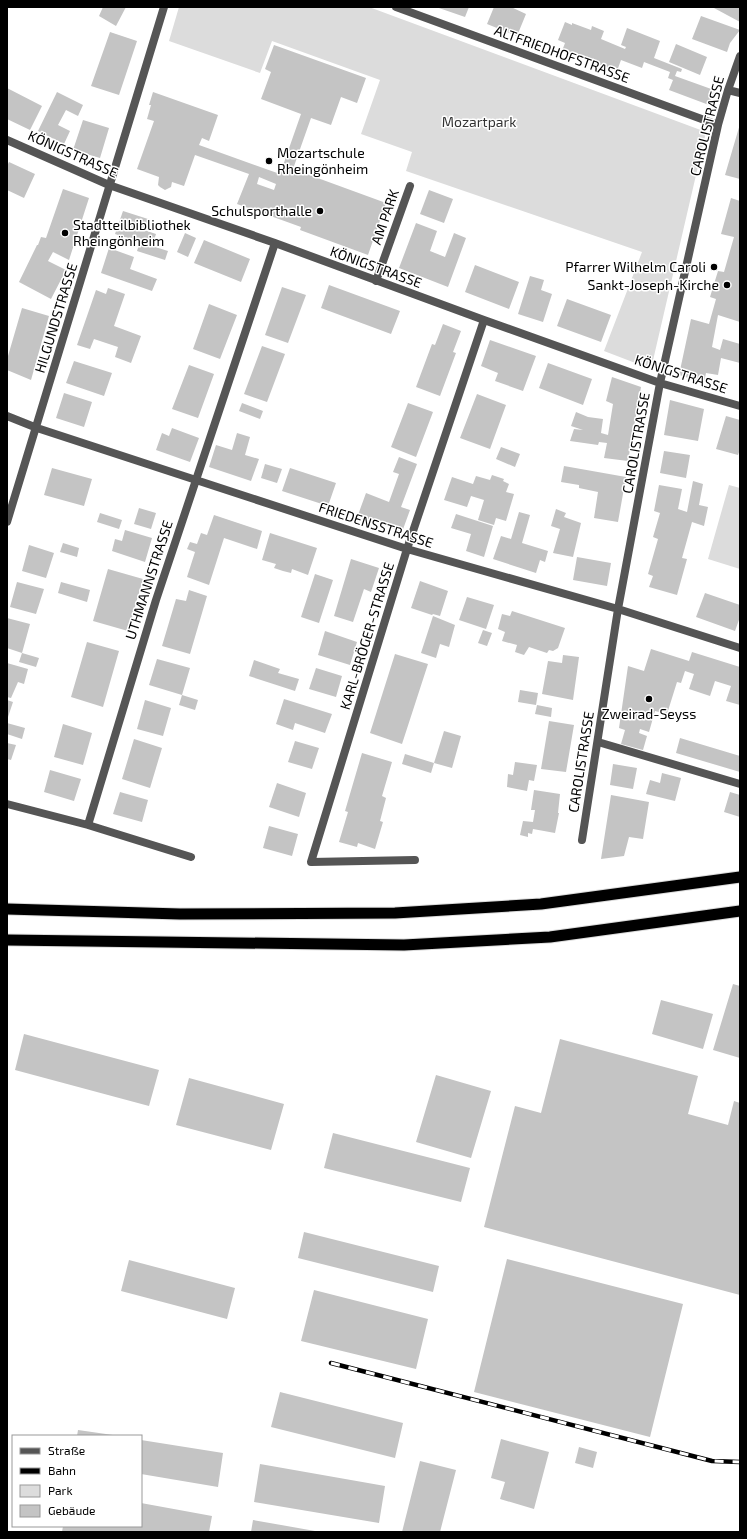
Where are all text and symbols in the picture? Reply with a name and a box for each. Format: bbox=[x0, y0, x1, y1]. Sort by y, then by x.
street label: ALTFRIEDHOFSTRASSE bbox=[492, 21, 632, 86]
street label: CAROLISTRASSE bbox=[686, 74, 727, 178]
park label: Mozartpark bbox=[442, 113, 516, 130]
street label: KÖNIGSTRASSE bbox=[26, 126, 121, 181]
place label: Mozartschule Rheingönheim bbox=[277, 144, 368, 177]
marker: Mozartschule Rheingönheim bbox=[264, 156, 274, 166]
street label: AM PARK bbox=[367, 186, 402, 247]
place label: Schulsporthalle bbox=[211, 202, 312, 219]
marker: Schulsporthalle bbox=[315, 206, 325, 216]
place label: Stadtteilbibliothek Rheingönheim bbox=[73, 216, 191, 249]
marker: Stadtteilbibliothek Rheingönheim bbox=[60, 228, 70, 238]
street label: KÖNIGSTRASSE bbox=[328, 242, 425, 291]
place label: Pfarrer Wilhelm Caroli bbox=[565, 258, 706, 275]
street label: HILGUNDSTRASSE bbox=[31, 261, 80, 375]
marker: Pfarrer Wilhelm Caroli bbox=[709, 262, 719, 272]
place label: Sankt-Joseph-Kirche bbox=[588, 276, 719, 293]
marker: Sankt-Joseph-Kirche bbox=[722, 280, 732, 290]
street label: KÖNIGSTRASSE bbox=[633, 351, 730, 397]
street label: CAROLISTRASSE bbox=[618, 391, 653, 495]
street label: FRIEDENSSTRASSE bbox=[317, 498, 436, 551]
street label: UTHMANNSTRASSE bbox=[121, 518, 176, 642]
street label: KARL-BRÖGER-STRASSE bbox=[336, 560, 397, 712]
marker: Zweirad-Seyss bbox=[644, 694, 654, 704]
place label: Zweirad-Seyss bbox=[602, 705, 696, 722]
street label: CAROLISTRASSE bbox=[564, 710, 597, 814]
legend bbox=[12, 1435, 142, 1527]
text: Straße bbox=[48, 1443, 85, 1457]
text: Bahn bbox=[48, 1463, 76, 1477]
text: Park bbox=[48, 1483, 73, 1497]
text: Gebäude bbox=[48, 1503, 96, 1517]

